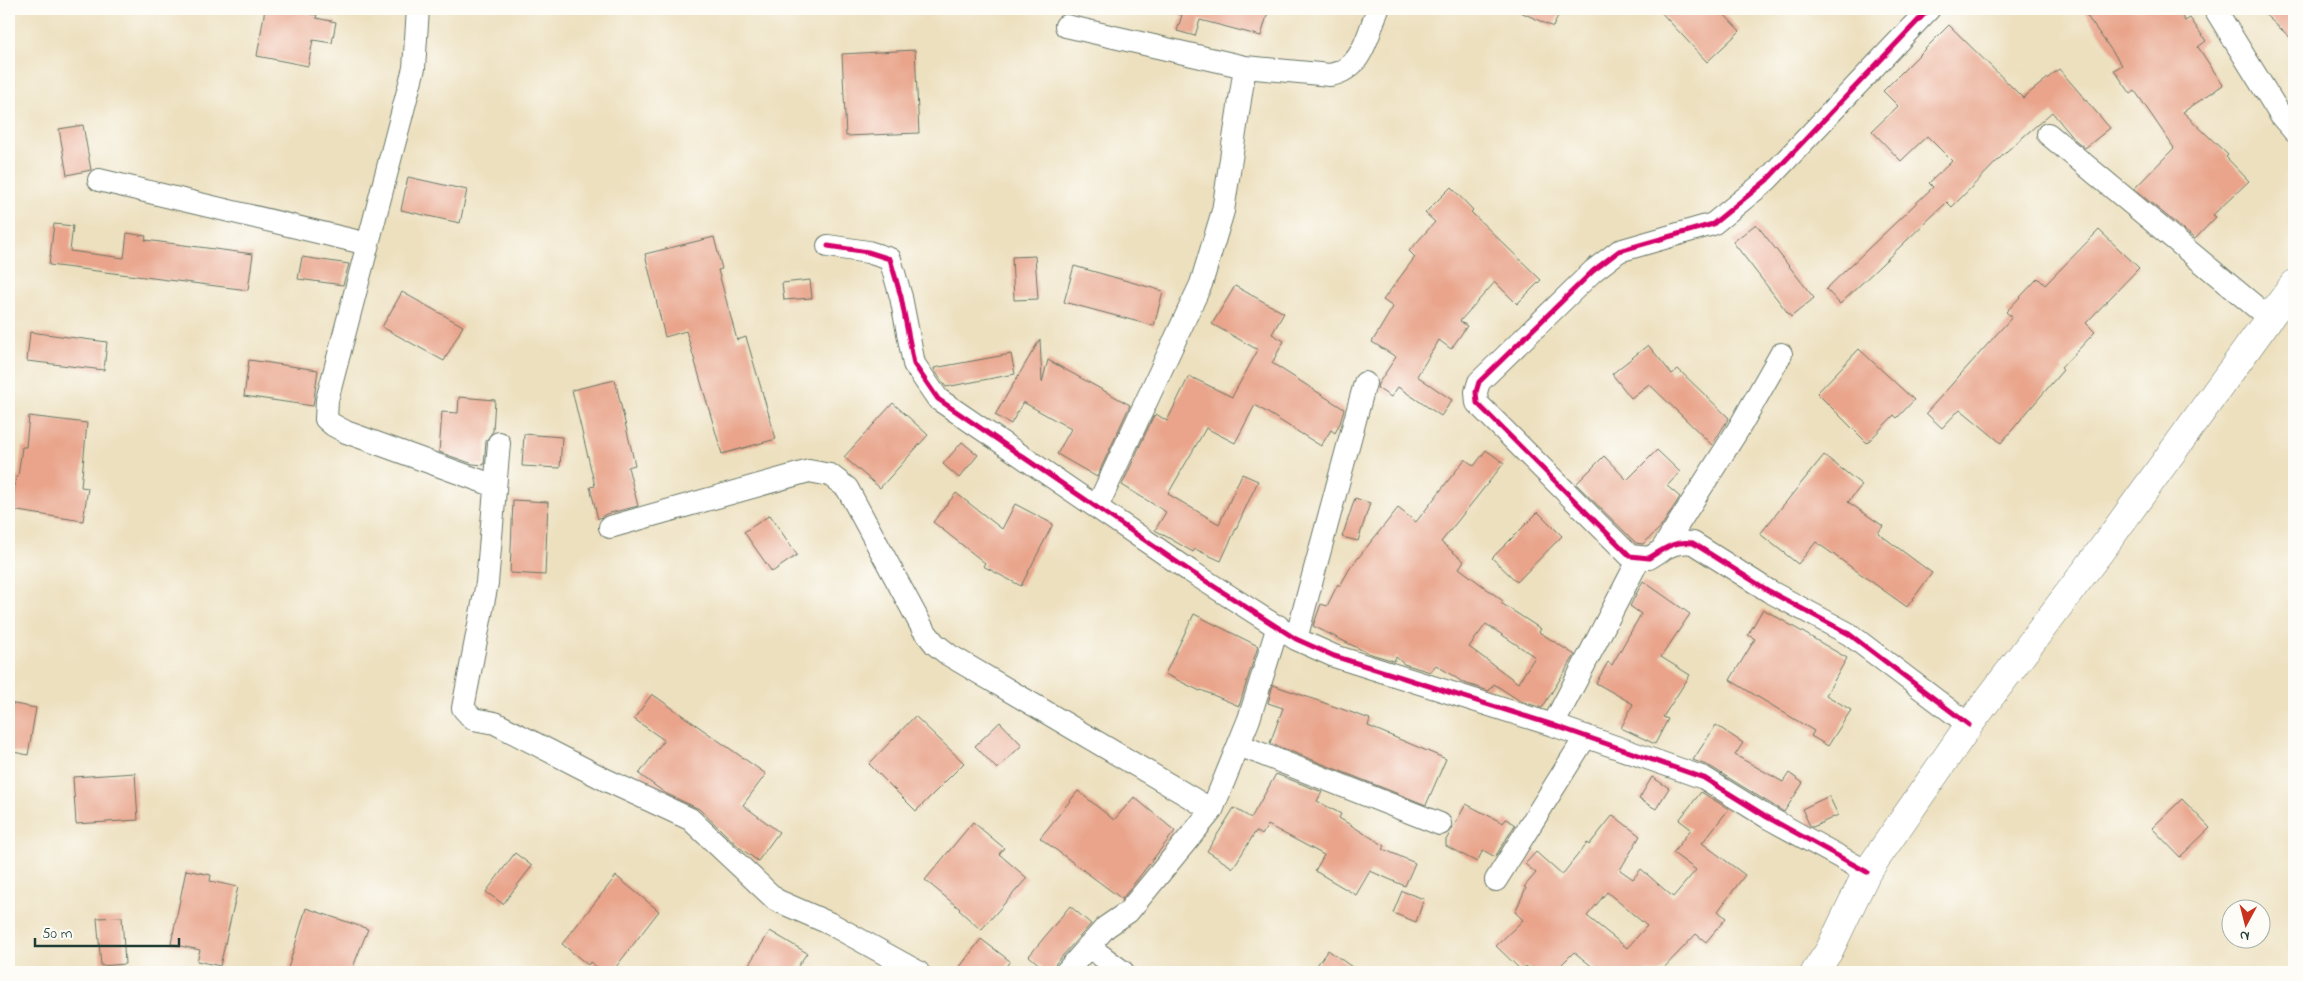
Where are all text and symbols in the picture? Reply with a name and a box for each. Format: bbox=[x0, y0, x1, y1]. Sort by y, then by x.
north arrow bbox=[2220, 898, 2270, 948]
scale bar bbox=[35, 916, 179, 948]
text: 50 m bbox=[42, 923, 73, 945]
text: N bbox=[2239, 924, 2251, 946]

